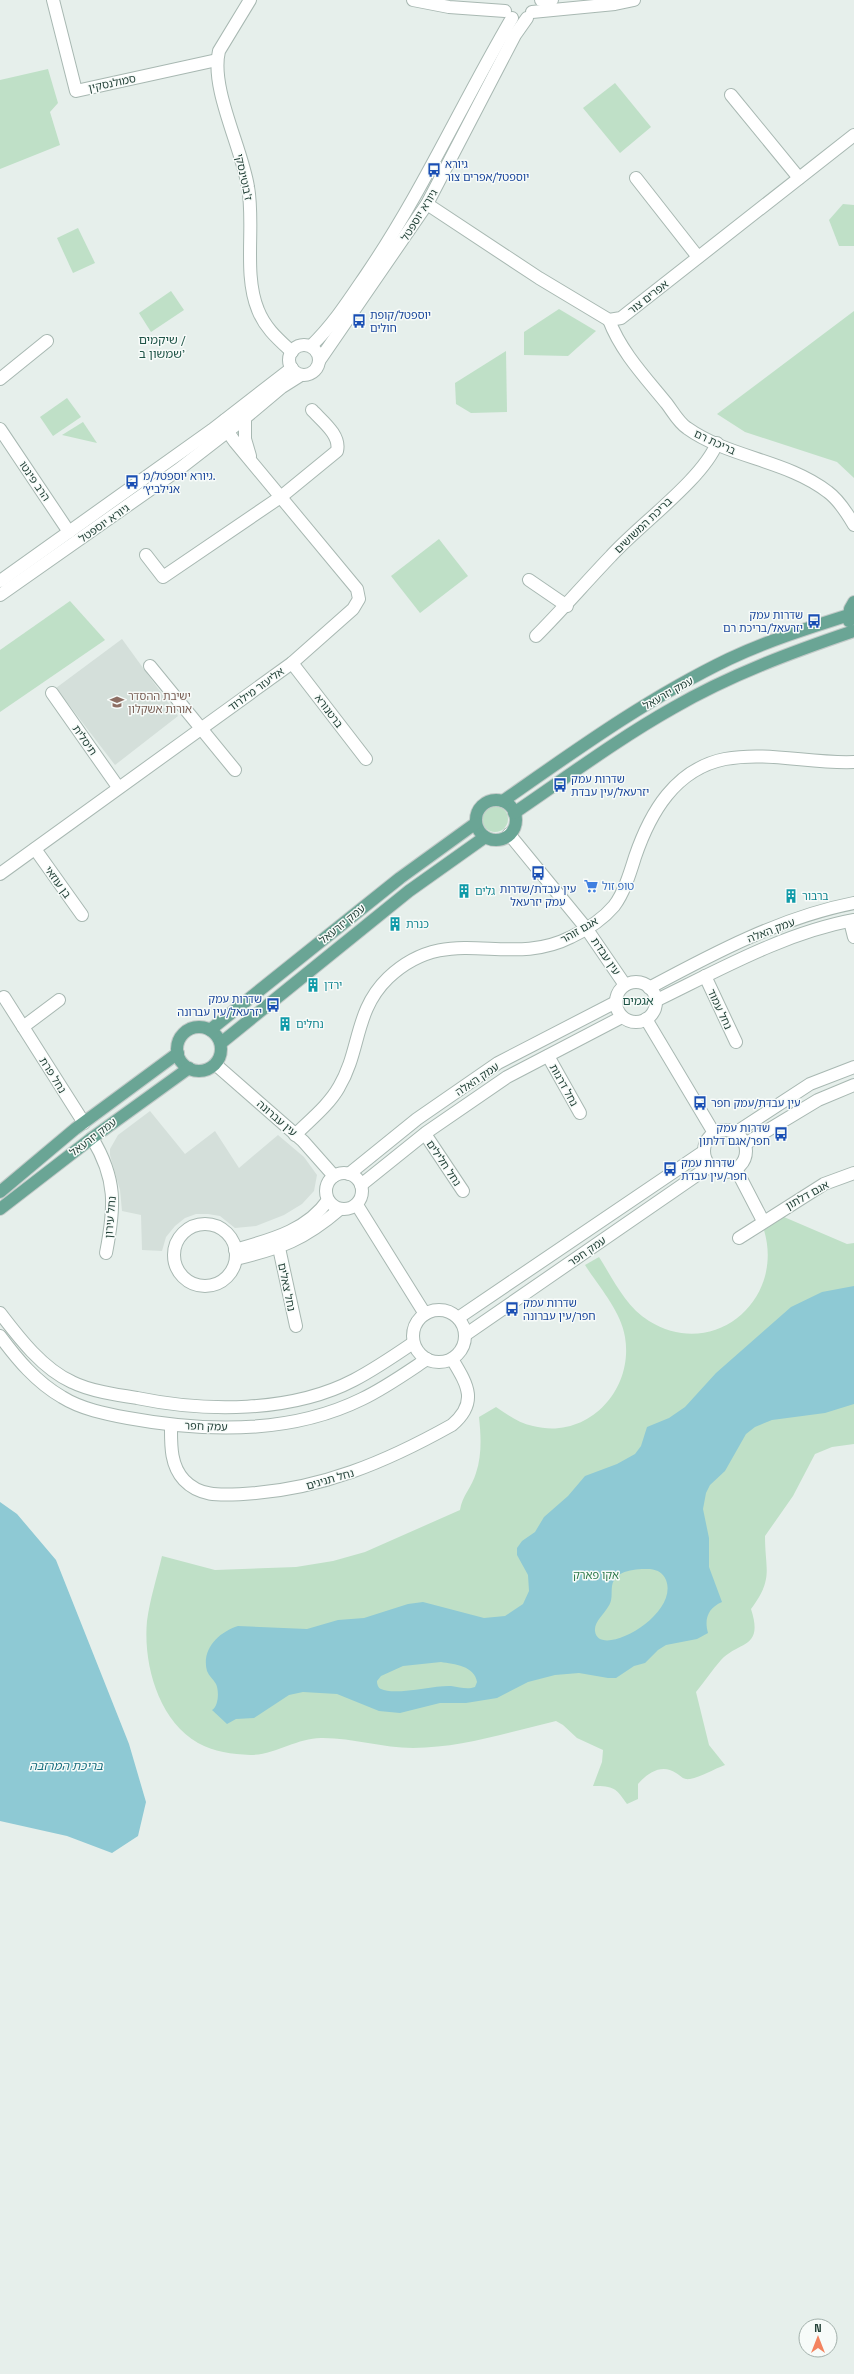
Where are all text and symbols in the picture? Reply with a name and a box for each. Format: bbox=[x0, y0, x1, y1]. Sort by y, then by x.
street label: סמולנסקין bbox=[87, 71, 137, 95]
street label: ז'בוטינסקי bbox=[232, 152, 256, 202]
place label: גיורא יוספטל/אפרים צור bbox=[445, 157, 529, 184]
bus stop icon: גיורא יוספטל/אפרים צור bbox=[426, 162, 442, 178]
street label: גיורא יוספטל bbox=[398, 186, 440, 244]
street label: אפרים צור bbox=[625, 277, 671, 317]
place label: יוספטל/קופת חולים bbox=[370, 308, 431, 335]
bus stop icon: יוספטל/קופת חולים bbox=[351, 313, 367, 329]
district label: שיקמים / שמשון ב' bbox=[139, 332, 186, 362]
street label: בריכת רם bbox=[692, 426, 738, 458]
street label: הרב פינטו bbox=[16, 458, 54, 504]
place label: גיורא יוספטל/מ. אנילביץ׳ bbox=[143, 469, 216, 496]
bus stop icon: גיורא יוספטל/מ. אנילביץ׳ bbox=[124, 474, 140, 490]
street label: בריכת המשושים bbox=[611, 494, 675, 556]
street label: גיורא יוספטל bbox=[76, 500, 132, 546]
place label: שדרות עמק יזרעאל/בריכת רם bbox=[723, 608, 803, 635]
bus stop icon: שדרות עמק יזרעאל/בריכת רם bbox=[806, 613, 822, 629]
street label: אליעזר מילרוד bbox=[225, 664, 287, 714]
street label: עמק יזרעאל bbox=[640, 673, 696, 713]
place label: ישיבת ההסדר אורות אשקלון bbox=[128, 689, 192, 716]
street label: ברטנורא bbox=[312, 691, 346, 731]
school or university icon: ישיבת ההסדר אורות אשקלון bbox=[109, 694, 125, 710]
street label: תיסלית bbox=[70, 722, 100, 758]
place label: שדרות עמק יזרעאל/עין עבדת bbox=[571, 772, 649, 799]
bus stop icon: שדרות עמק יזרעאל/עין עבדת bbox=[552, 777, 568, 793]
street label: בן עוזאי bbox=[42, 863, 74, 901]
bus stop icon: עין עבדת/שדרות עמק יזרעאל bbox=[530, 865, 546, 881]
supermarket icon: טופ זול bbox=[583, 878, 599, 894]
place label: טופ זול bbox=[602, 879, 634, 893]
place label: עין עבדת/שדרות עמק יזרעאל bbox=[500, 882, 576, 909]
building icon: גלים bbox=[456, 883, 472, 899]
place label: גלים bbox=[475, 884, 495, 898]
building icon: ברבור bbox=[783, 888, 799, 904]
place label: ברבור bbox=[802, 889, 829, 903]
street label: עמק יזרעאל bbox=[316, 901, 368, 947]
street label: אגם זוהר bbox=[558, 914, 600, 946]
street label: עמק האלה bbox=[745, 915, 797, 945]
building icon: כנרת bbox=[387, 916, 403, 932]
place label: כנרת bbox=[406, 917, 429, 931]
street label: עין עבדת bbox=[588, 935, 624, 977]
building icon: ירדן bbox=[305, 977, 321, 993]
place label: ירדן bbox=[324, 978, 342, 992]
street label: נחל עמוד bbox=[705, 987, 735, 1031]
place label: שדרות עמק יזרעאל/עין עברונה bbox=[177, 992, 262, 1019]
district label: אגמים bbox=[622, 993, 654, 1009]
bus stop icon: שדרות עמק יזרעאל/עין עברונה bbox=[265, 997, 281, 1013]
building icon: נחלים bbox=[277, 1016, 293, 1032]
place label: נחלים bbox=[296, 1017, 324, 1031]
street label: נחל פרת bbox=[37, 1054, 69, 1096]
street label: עמק האלה bbox=[452, 1059, 502, 1099]
street label: נחל דרגות bbox=[547, 1061, 581, 1109]
bus stop icon: עין עבדת/עמק חפר bbox=[692, 1095, 708, 1111]
place label: עין עבדת/עמק חפר bbox=[711, 1096, 801, 1110]
street label: עין עברונה bbox=[254, 1097, 300, 1139]
street label: עמק יזרעאל bbox=[67, 1115, 119, 1159]
place label: שדרות עמק חפר/אגם דלתון bbox=[699, 1121, 770, 1148]
bus stop icon: שדרות עמק חפר/אגם דלתון bbox=[773, 1126, 789, 1142]
street label: נחל חלילים bbox=[424, 1137, 464, 1189]
place label: שדרות עמק חפר/עין עבדת bbox=[681, 1156, 747, 1183]
bus stop icon: שדרות עמק חפר/עין עבדת bbox=[662, 1161, 678, 1177]
street label: אגם דלתון bbox=[783, 1177, 831, 1213]
street label: נחל עירון bbox=[101, 1195, 119, 1239]
street label: עמק חפר bbox=[565, 1233, 609, 1269]
street label: נחל צאלים bbox=[275, 1262, 299, 1312]
place label: שדרות עמק חפר/עין עברונה bbox=[523, 1296, 596, 1323]
bus stop icon: שדרות עמק חפר/עין עברונה bbox=[504, 1301, 520, 1317]
street label: עמק חפר bbox=[184, 1418, 228, 1434]
street label: נחל תנינים bbox=[304, 1465, 356, 1493]
park label: אקו פארק bbox=[573, 1568, 619, 1582]
water label: בריכת המרזבה bbox=[29, 1758, 104, 1774]
north arrow bbox=[798, 2318, 838, 2358]
text: N bbox=[814, 2321, 822, 2335]

